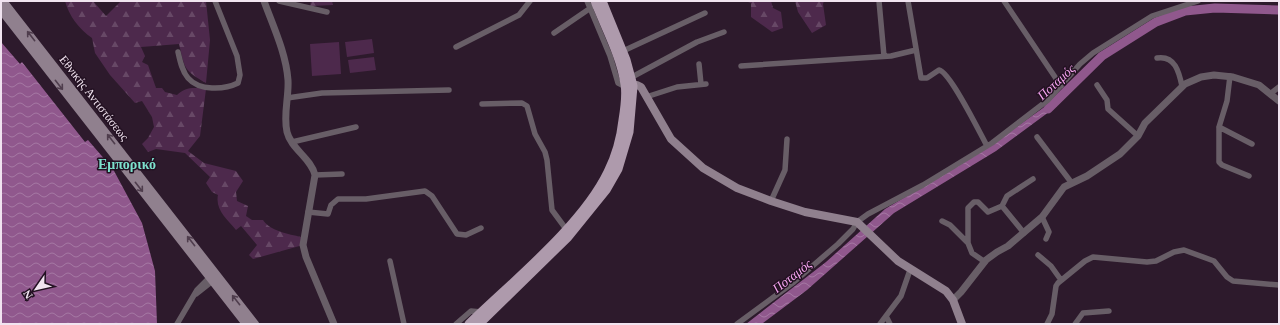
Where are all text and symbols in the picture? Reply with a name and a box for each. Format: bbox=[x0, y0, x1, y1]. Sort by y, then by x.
one-way arrow bbox=[27, 31, 35, 42]
street label: Εθνικής Αντιστάσεως bbox=[56, 53, 132, 144]
water label: Ποταμός bbox=[1033, 60, 1078, 104]
one-way arrow bbox=[55, 79, 64, 90]
one-way arrow bbox=[107, 133, 115, 144]
district label: Εμπορικό bbox=[98, 157, 156, 172]
one-way arrow bbox=[135, 182, 144, 193]
one-way arrow bbox=[186, 236, 195, 247]
water label: Ποταμός bbox=[769, 256, 815, 297]
north arrow bbox=[16, 269, 56, 309]
text: N bbox=[20, 288, 35, 301]
one-way arrow bbox=[232, 295, 240, 306]

